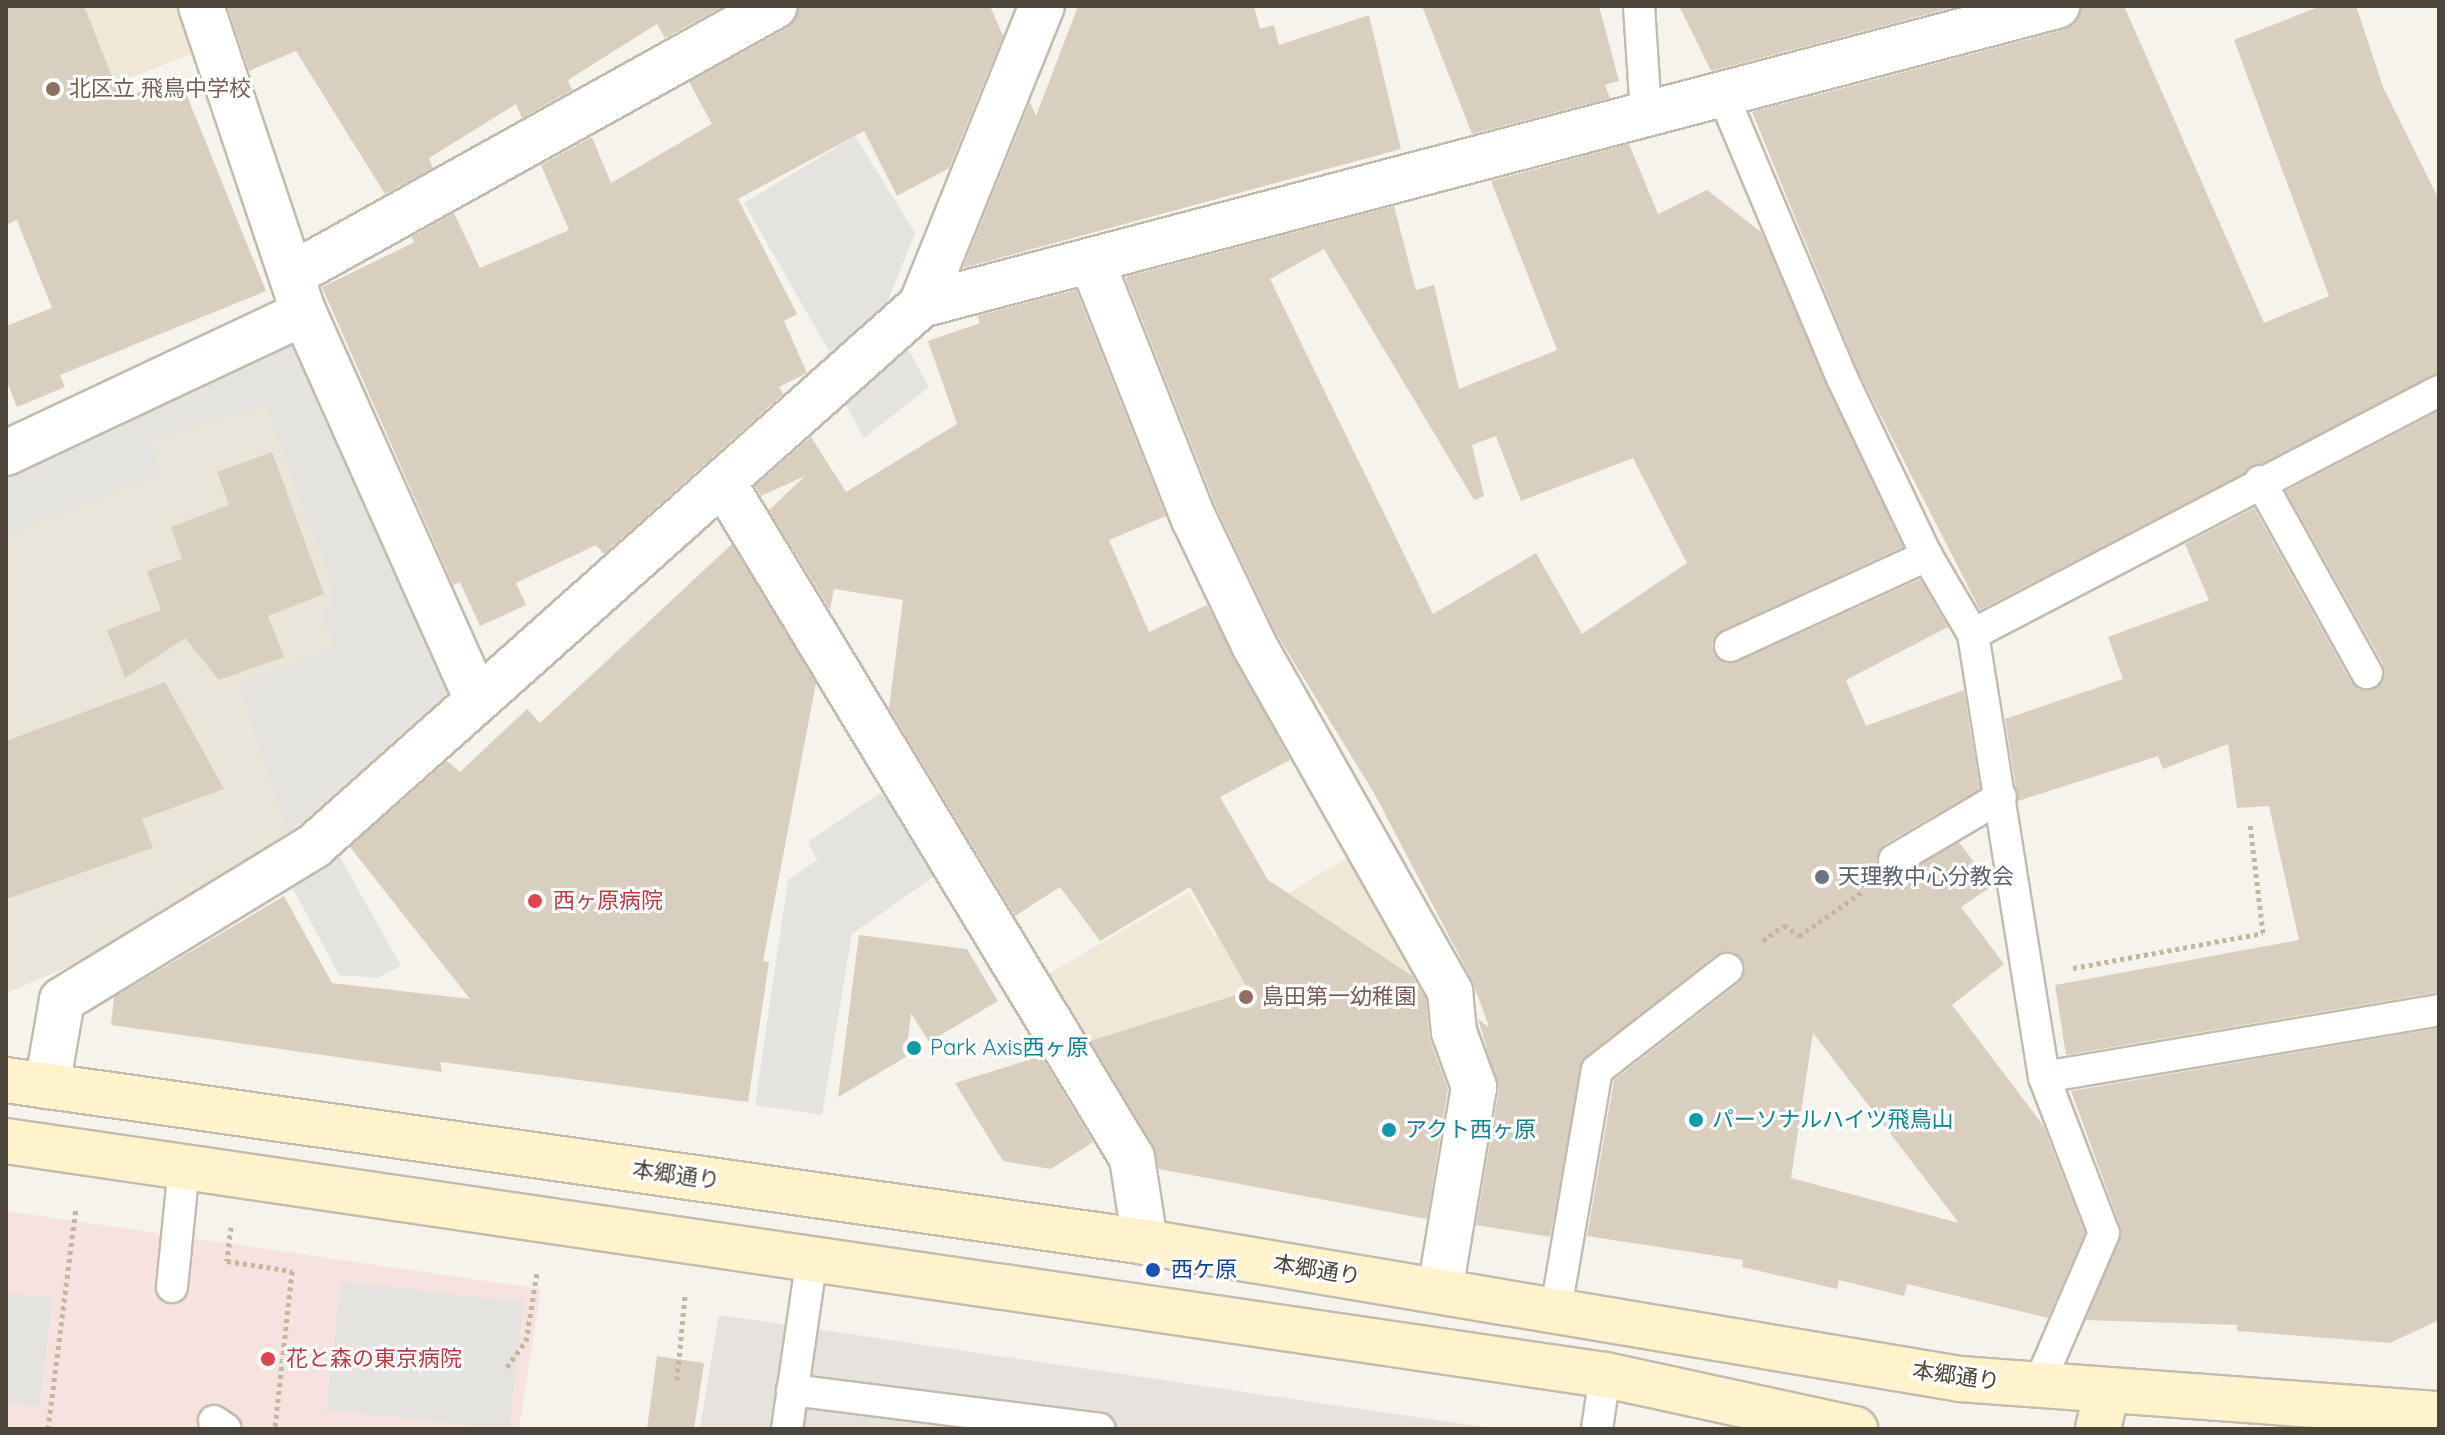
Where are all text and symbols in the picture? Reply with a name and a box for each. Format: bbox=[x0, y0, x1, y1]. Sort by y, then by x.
place label: 北区立 飛鳥中学校 bbox=[69, 76, 251, 102]
marker: 北区立 飛鳥中学校 bbox=[44, 80, 62, 98]
place label: 天理教中心分教会 bbox=[1838, 864, 2014, 890]
marker: 天理教中心分教会 bbox=[1813, 868, 1831, 886]
place label: 西ヶ原病院 bbox=[553, 888, 663, 914]
marker: 西ヶ原病院 bbox=[524, 890, 546, 912]
place label: 島田第一幼稚園 bbox=[1262, 984, 1416, 1010]
marker: 島田第一幼稚園 bbox=[1237, 988, 1255, 1006]
place label: Park Axis西ヶ原 bbox=[930, 1035, 1088, 1061]
marker: Park Axis西ヶ原 bbox=[905, 1039, 923, 1057]
place label: パーソナルハイツ飛鳥山 bbox=[1712, 1107, 1954, 1133]
marker: パーソナルハイツ飛鳥山 bbox=[1687, 1111, 1705, 1129]
place label: アクト西ヶ原 bbox=[1405, 1117, 1537, 1143]
marker: アクト西ヶ原 bbox=[1380, 1121, 1398, 1139]
street label: 本郷通り bbox=[631, 1156, 721, 1194]
street label: 本郷通り bbox=[1271, 1250, 1363, 1290]
place label: 西ケ原 bbox=[1171, 1257, 1237, 1283]
marker: 西ケ原 bbox=[1142, 1259, 1164, 1281]
place label: 花と森の東京病院 bbox=[286, 1346, 462, 1372]
marker: 花と森の東京病院 bbox=[257, 1348, 279, 1370]
street label: 本郷通り bbox=[1911, 1357, 2001, 1395]

